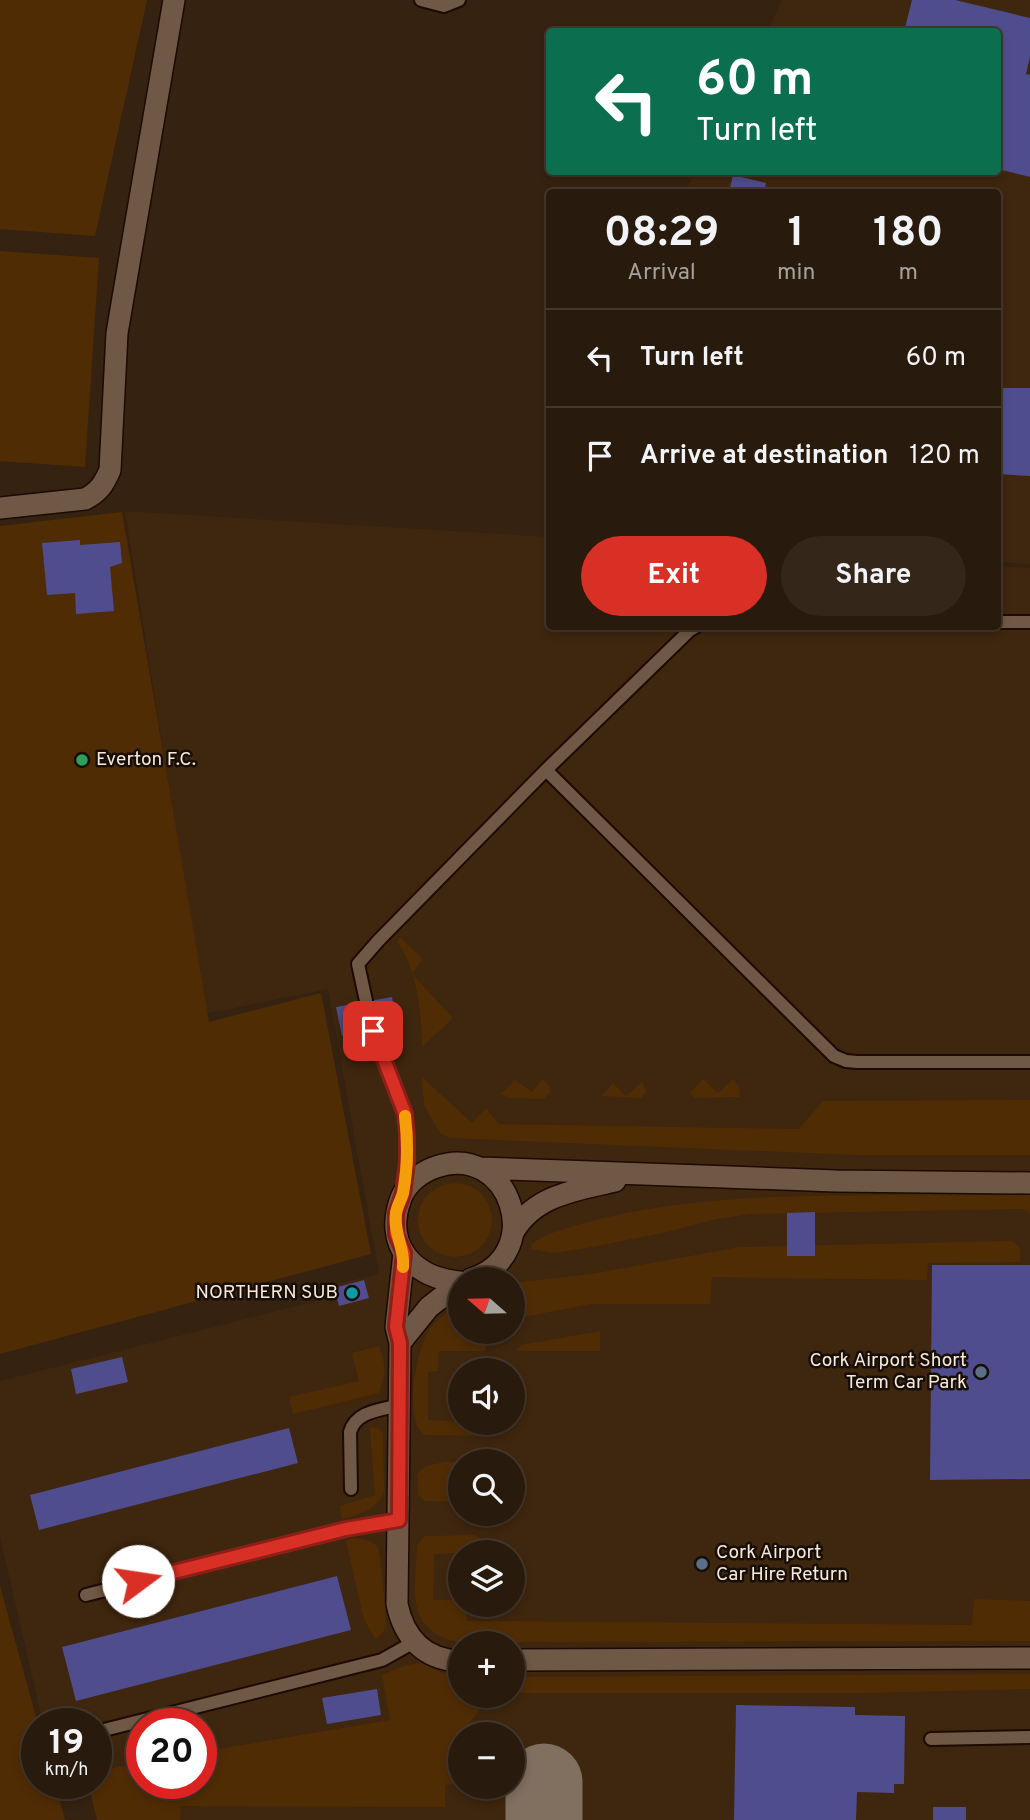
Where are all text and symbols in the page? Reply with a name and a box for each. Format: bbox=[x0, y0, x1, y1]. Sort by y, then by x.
text: 60 m bbox=[696, 51, 814, 113]
icon: left bbox=[581, 56, 672, 147]
text: Turn left bbox=[696, 112, 817, 152]
text: 08:29 bbox=[604, 208, 719, 261]
text: 1 bbox=[788, 208, 805, 261]
text: 180 bbox=[873, 208, 943, 261]
text: Arrival bbox=[627, 259, 696, 288]
text: min bbox=[777, 259, 815, 288]
text: m bbox=[898, 259, 918, 288]
icon: left bbox=[581, 339, 619, 377]
text: Turn left bbox=[640, 342, 744, 375]
text: 60 m bbox=[906, 342, 966, 375]
icon: arrive bbox=[581, 437, 619, 475]
text: Arrive at destination bbox=[640, 440, 888, 473]
text: 120 m bbox=[909, 440, 980, 473]
button: Exit bbox=[581, 536, 767, 616]
button: Share bbox=[781, 536, 966, 616]
place label: Everton F.C. bbox=[96, 748, 196, 772]
marker: Everton F.C. bbox=[74, 752, 90, 768]
pin bbox=[343, 1001, 403, 1061]
icon: arrive bbox=[354, 1012, 392, 1050]
north arrow bbox=[448, 1267, 525, 1344]
map controls bbox=[448, 1267, 525, 1799]
place label: NORTHERN SUB bbox=[196, 1281, 338, 1305]
marker: NORTHERN SUB bbox=[344, 1285, 360, 1301]
place label: Cork Airport Short Term Car Park bbox=[809, 1349, 967, 1395]
button: sound bbox=[448, 1358, 525, 1435]
marker: Cork Airport Short Term Car Park bbox=[973, 1364, 989, 1380]
button: search bbox=[448, 1449, 525, 1526]
button: layers bbox=[448, 1540, 525, 1617]
place label: Cork Airport Car Hire Return bbox=[716, 1541, 848, 1587]
position arrow bbox=[101, 1544, 175, 1618]
marker: Cork Airport Car Hire Return bbox=[694, 1556, 710, 1572]
button: + bbox=[448, 1631, 525, 1708]
speed limit sign: 20 bbox=[126, 1708, 217, 1799]
text: 19 bbox=[49, 1722, 84, 1766]
button: − bbox=[448, 1722, 525, 1799]
text: km/h bbox=[45, 1759, 88, 1782]

